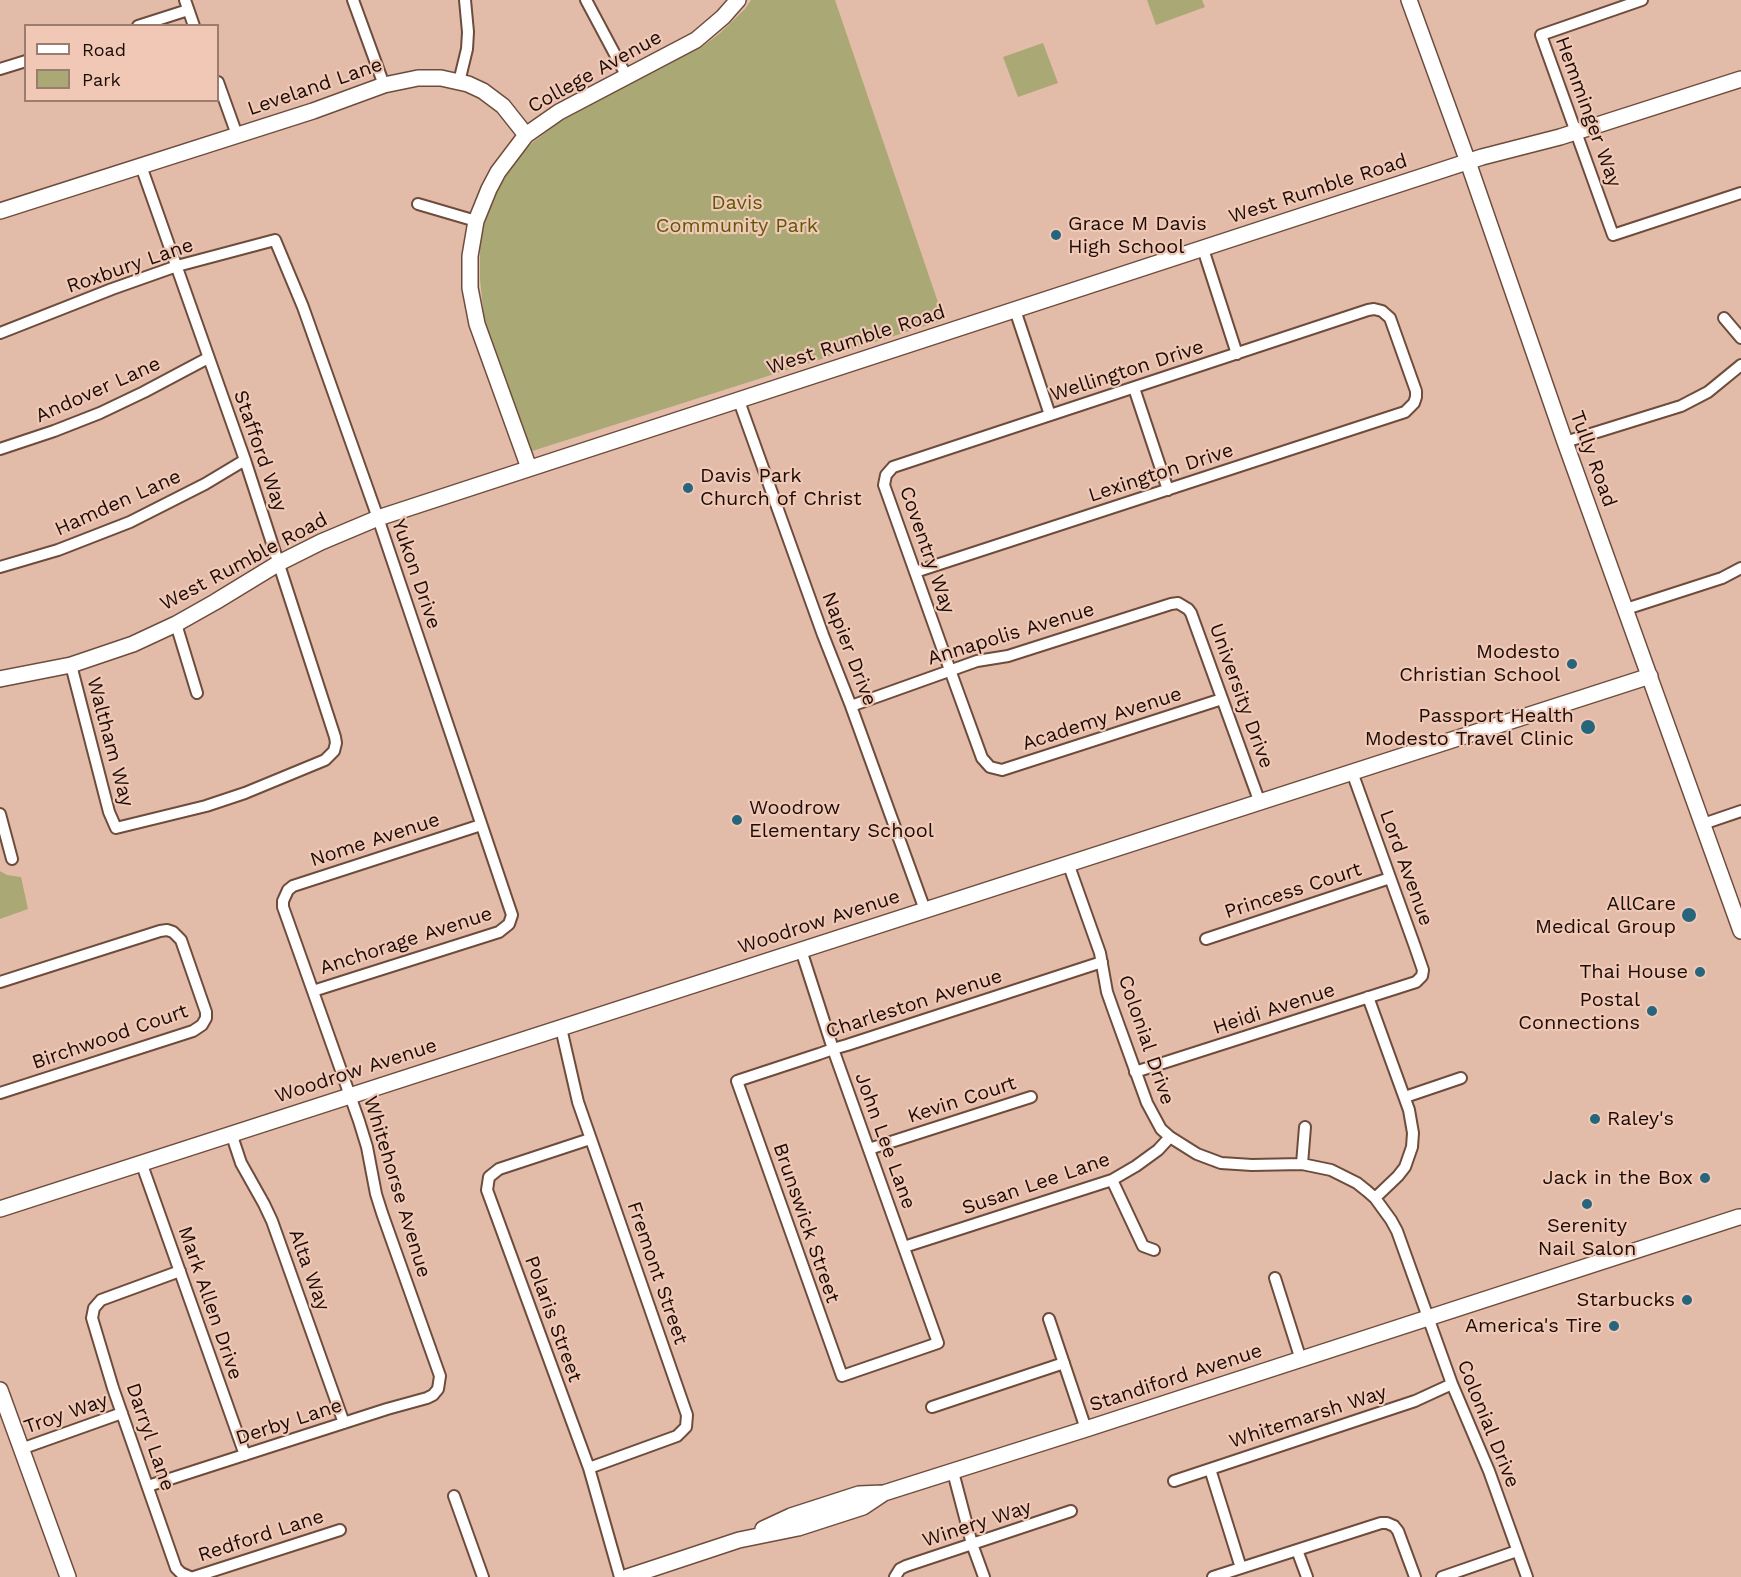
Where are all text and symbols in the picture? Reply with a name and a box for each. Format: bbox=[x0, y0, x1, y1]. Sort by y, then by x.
legend bbox=[24, 24, 219, 102]
street label: College Avenue bbox=[524, 25, 666, 119]
street label: Hemminger Way bbox=[1550, 33, 1626, 191]
text: Road bbox=[82, 39, 126, 60]
street label: Leveland Lane bbox=[244, 53, 386, 121]
text: Park bbox=[82, 69, 121, 90]
street label: West Rumble Road bbox=[1226, 149, 1410, 229]
park label: Davis Community Park bbox=[656, 191, 818, 238]
place label: Grace M Davis High School bbox=[1068, 212, 1207, 259]
marker: Grace M Davis High School bbox=[1049, 228, 1063, 242]
street label: Roxbury Lane bbox=[63, 233, 197, 299]
street label: West Rumble Road bbox=[764, 300, 948, 380]
street label: Wellington Drive bbox=[1047, 335, 1207, 407]
street label: Andover Lane bbox=[32, 352, 164, 428]
street label: Stafford Way bbox=[228, 387, 292, 515]
street label: Tully Road bbox=[1564, 408, 1622, 510]
street label: Lexington Drive bbox=[1085, 438, 1237, 508]
street label: Hamden Lane bbox=[51, 464, 185, 542]
place label: Davis Park Church of Christ bbox=[700, 464, 862, 511]
marker: Davis Park Church of Christ bbox=[681, 481, 695, 495]
street label: Coventry Way bbox=[894, 483, 960, 617]
street label: West Rumble Road bbox=[156, 508, 332, 616]
street label: Yukon Drive bbox=[386, 516, 446, 632]
street label: Napier Drive bbox=[816, 589, 882, 709]
street label: Annapolis Avenue bbox=[925, 597, 1097, 671]
street label: University Drive bbox=[1204, 620, 1278, 772]
place label: Modesto Christian School bbox=[1399, 640, 1560, 687]
marker: Modesto Christian School bbox=[1565, 657, 1579, 671]
street label: Waltham Way bbox=[81, 675, 139, 809]
street label: Academy Avenue bbox=[1019, 682, 1185, 756]
place label: Passport Health Modesto Travel Clinic bbox=[1365, 704, 1574, 751]
marker: Passport Health Modesto Travel Clinic bbox=[1579, 718, 1597, 736]
place label: Woodrow Elementary School bbox=[749, 796, 934, 843]
street label: Lord Avenue bbox=[1374, 807, 1438, 929]
street label: Nome Avenue bbox=[307, 808, 443, 872]
marker: Woodrow Elementary School bbox=[730, 813, 744, 827]
street label: Princess Court bbox=[1221, 858, 1365, 924]
street label: Woodrow Avenue bbox=[735, 884, 903, 960]
place label: AllCare Medical Group bbox=[1535, 892, 1676, 939]
street label: Anchorage Avenue bbox=[317, 902, 495, 980]
marker: AllCare Medical Group bbox=[1680, 906, 1698, 924]
place label: Thai House bbox=[1580, 960, 1688, 984]
street label: Charleston Avenue bbox=[823, 964, 1005, 1044]
marker: Thai House bbox=[1693, 965, 1707, 979]
street label: Colonial Drive bbox=[1113, 972, 1179, 1108]
street label: Heidi Avenue bbox=[1210, 978, 1338, 1040]
place label: Postal Connections bbox=[1518, 988, 1640, 1035]
street label: Birchwood Court bbox=[29, 999, 191, 1075]
marker: Postal Connections bbox=[1645, 1004, 1659, 1018]
street label: Woodrow Avenue bbox=[272, 1033, 440, 1109]
street label: John Lee Lane bbox=[849, 1069, 921, 1213]
street label: Kevin Court bbox=[905, 1071, 1019, 1129]
street label: Whitehorse Avenue bbox=[358, 1093, 436, 1281]
place label: Raley's bbox=[1607, 1107, 1674, 1131]
marker: Raley's bbox=[1588, 1112, 1602, 1126]
street label: Brunswick Street bbox=[767, 1140, 845, 1306]
street label: Susan Lee Lane bbox=[959, 1147, 1113, 1221]
place label: Jack in the Box bbox=[1542, 1166, 1693, 1190]
marker: Jack in the Box bbox=[1698, 1171, 1712, 1185]
marker: Serenity Nail Salon bbox=[1580, 1197, 1594, 1211]
street label: Fremont Street bbox=[621, 1198, 693, 1348]
place label: Serenity Nail Salon bbox=[1538, 1214, 1636, 1261]
street label: Mark Allen Drive bbox=[173, 1223, 247, 1383]
street label: Alta Way bbox=[283, 1226, 335, 1314]
street label: Polaris Street bbox=[519, 1253, 587, 1385]
place label: Starbucks bbox=[1577, 1288, 1675, 1312]
marker: Starbucks bbox=[1680, 1293, 1694, 1307]
place label: America's Tire bbox=[1465, 1314, 1602, 1338]
marker: America's Tire bbox=[1607, 1319, 1621, 1333]
street label: Standiford Avenue bbox=[1087, 1339, 1265, 1417]
street label: Colonial Drive bbox=[1451, 1357, 1525, 1491]
street label: Darryl Lane bbox=[120, 1380, 180, 1494]
street label: Whitemarsh Way bbox=[1226, 1380, 1390, 1454]
street label: Troy Way bbox=[21, 1389, 111, 1439]
street label: Derby Lane bbox=[233, 1393, 345, 1451]
street label: Winery Way bbox=[919, 1495, 1035, 1553]
street label: Redford Lane bbox=[195, 1504, 327, 1568]

